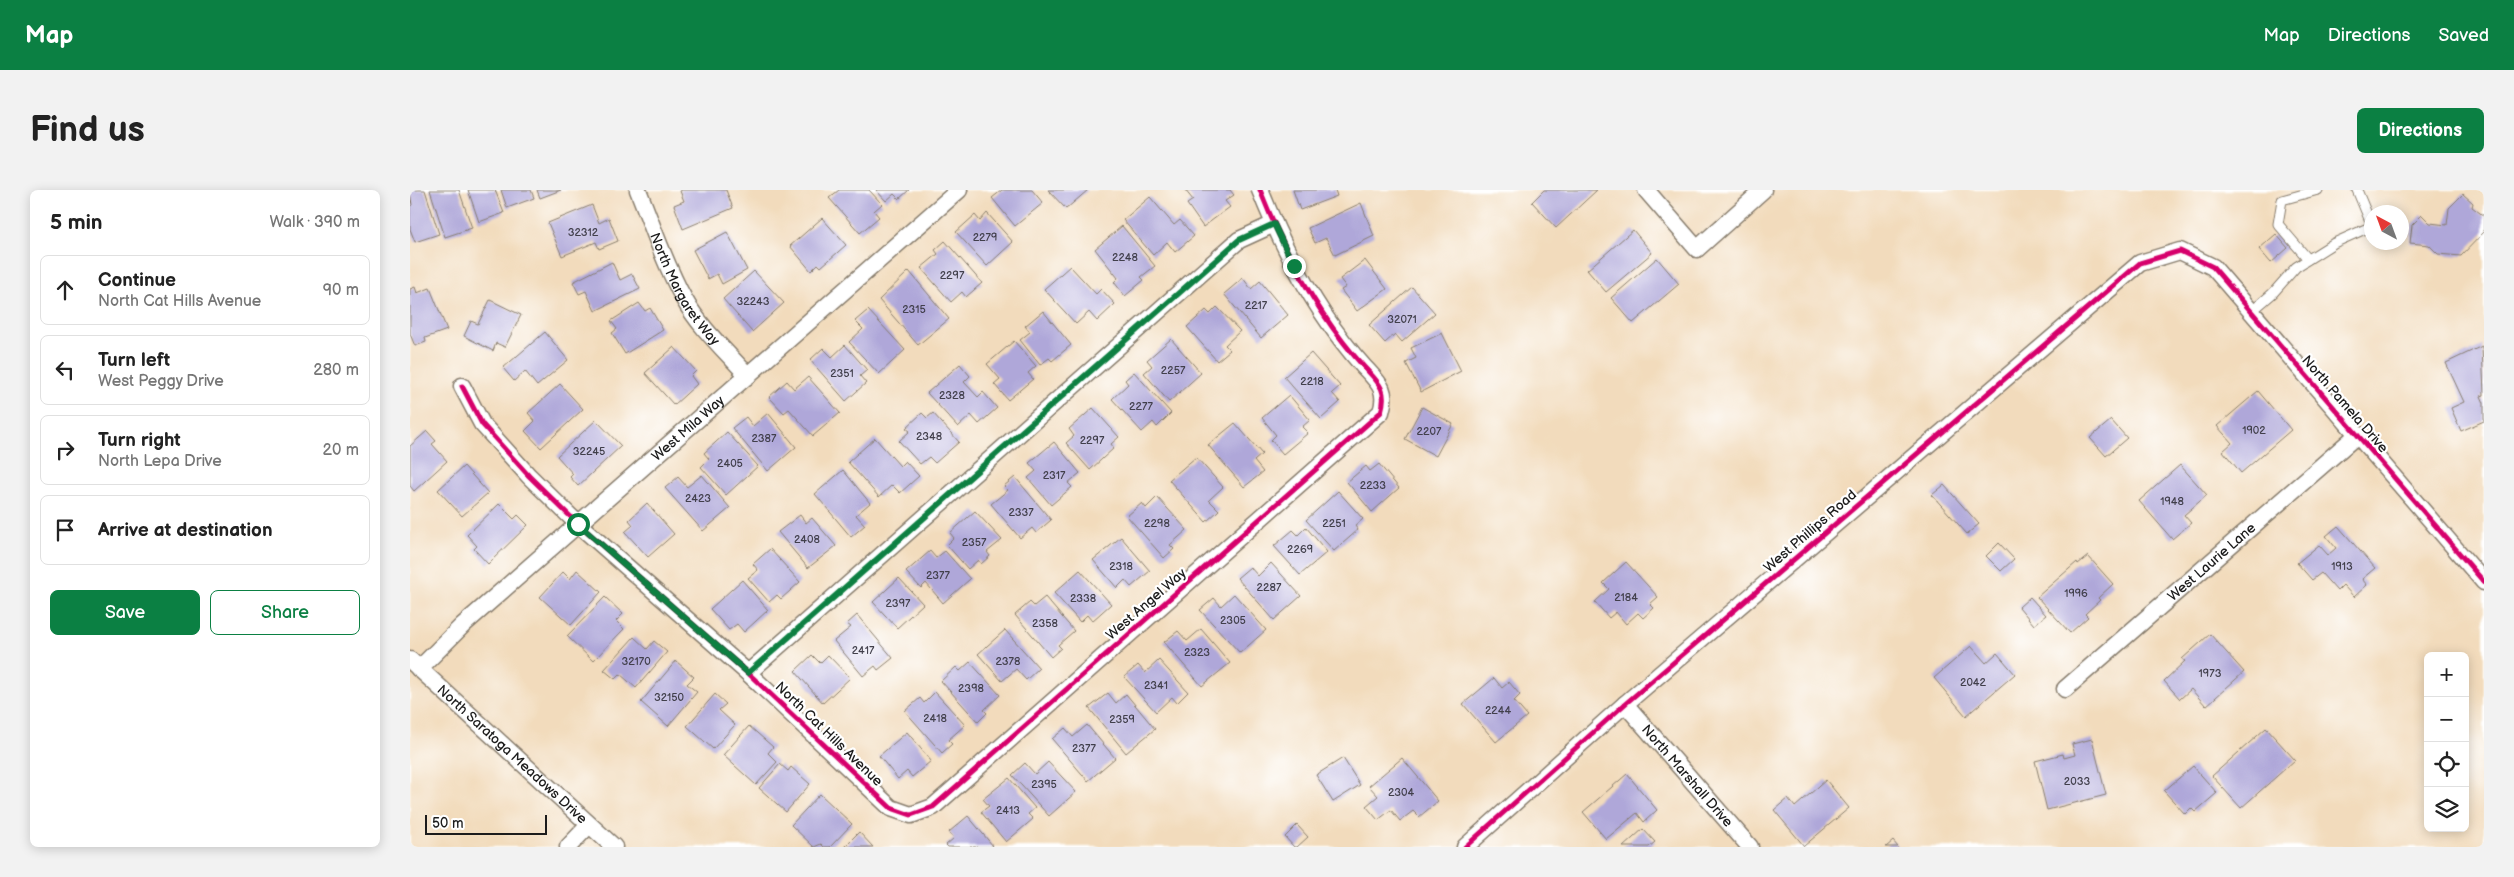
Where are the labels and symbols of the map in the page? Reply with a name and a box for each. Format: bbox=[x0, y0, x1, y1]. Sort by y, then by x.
north arrow bbox=[2364, 205, 2409, 250]
house number: 32312 bbox=[568, 226, 599, 239]
street label: North Margaret Way bbox=[647, 230, 724, 349]
house number: 2279 bbox=[973, 231, 997, 244]
house number: 2248 bbox=[1112, 251, 1138, 264]
route end bbox=[1283, 255, 1306, 278]
house number: 2297 bbox=[940, 269, 965, 282]
house number: 32243 bbox=[736, 295, 770, 308]
house number: 2217 bbox=[1245, 299, 1268, 312]
house number: 2315 bbox=[902, 303, 926, 316]
house number: 32071 bbox=[1387, 313, 1417, 326]
street label: North Pamela Drive bbox=[2298, 352, 2392, 456]
house number: 2257 bbox=[1161, 364, 1186, 377]
house number: 2351 bbox=[830, 367, 854, 380]
house number: 2218 bbox=[1300, 375, 1324, 388]
house number: 2328 bbox=[939, 389, 965, 402]
street label: West Mila Way bbox=[648, 391, 728, 464]
house number: 2277 bbox=[1129, 400, 1153, 413]
house number: 1902 bbox=[2242, 424, 2266, 437]
house number: 2207 bbox=[1417, 425, 1442, 438]
house number: 2348 bbox=[916, 430, 942, 443]
house number: 2387 bbox=[752, 432, 777, 445]
house number: 2297 bbox=[1080, 434, 1105, 447]
house number: 32245 bbox=[573, 445, 605, 458]
house number: 2405 bbox=[717, 457, 743, 470]
house number: 2317 bbox=[1043, 469, 1066, 482]
house number: 2233 bbox=[1360, 479, 1386, 492]
street label: West Phillips Road bbox=[1760, 486, 1860, 576]
house number: 2423 bbox=[685, 492, 711, 505]
house number: 1948 bbox=[2160, 495, 2184, 508]
house number: 2337 bbox=[1008, 506, 1034, 519]
route start bbox=[567, 513, 590, 536]
house number: 2298 bbox=[1144, 517, 1170, 530]
house number: 2251 bbox=[1322, 517, 1346, 530]
street label: West Laurie Lane bbox=[2164, 519, 2259, 604]
house number: 2408 bbox=[794, 533, 820, 546]
house number: 2357 bbox=[962, 536, 987, 549]
house number: 2269 bbox=[1287, 543, 1313, 556]
house number: 2318 bbox=[1109, 560, 1133, 573]
house number: 1913 bbox=[2331, 560, 2353, 573]
street label: West Angel Way bbox=[1102, 564, 1190, 643]
house number: 2377 bbox=[926, 569, 951, 582]
house number: 2287 bbox=[1257, 581, 1282, 594]
house number: 1996 bbox=[2064, 587, 2088, 600]
house number: 2184 bbox=[1614, 591, 1638, 604]
house number: 2338 bbox=[1070, 592, 1096, 605]
house number: 2397 bbox=[886, 597, 911, 610]
house number: 2305 bbox=[1220, 614, 1246, 627]
house number: 2358 bbox=[1032, 617, 1058, 630]
house number: 2417 bbox=[852, 644, 875, 657]
house number: 2323 bbox=[1184, 646, 1210, 659]
house number: 32170 bbox=[621, 655, 651, 668]
house number: 2378 bbox=[996, 655, 1020, 668]
house number: 1973 bbox=[2199, 667, 2222, 680]
house number: 2042 bbox=[1960, 676, 1987, 689]
street label: North Cat Hills Avenue bbox=[772, 678, 886, 790]
house number: 2341 bbox=[1144, 679, 1168, 692]
street label: North Saratoga Meadows Drive bbox=[434, 681, 591, 827]
house number: 2398 bbox=[958, 682, 984, 695]
house number: 32150 bbox=[654, 691, 685, 704]
house number: 2244 bbox=[1485, 704, 1511, 717]
house number: 2418 bbox=[923, 712, 947, 725]
house number: 2359 bbox=[1109, 713, 1135, 726]
street label: North Marshall Drive bbox=[1638, 721, 1737, 830]
house number: 2377 bbox=[1072, 742, 1097, 755]
house number: 2033 bbox=[2064, 775, 2090, 788]
house number: 2395 bbox=[1031, 778, 1057, 791]
house number: 2304 bbox=[1388, 786, 1414, 799]
house number: 2413 bbox=[996, 804, 1020, 817]
scale bar bbox=[425, 812, 548, 835]

